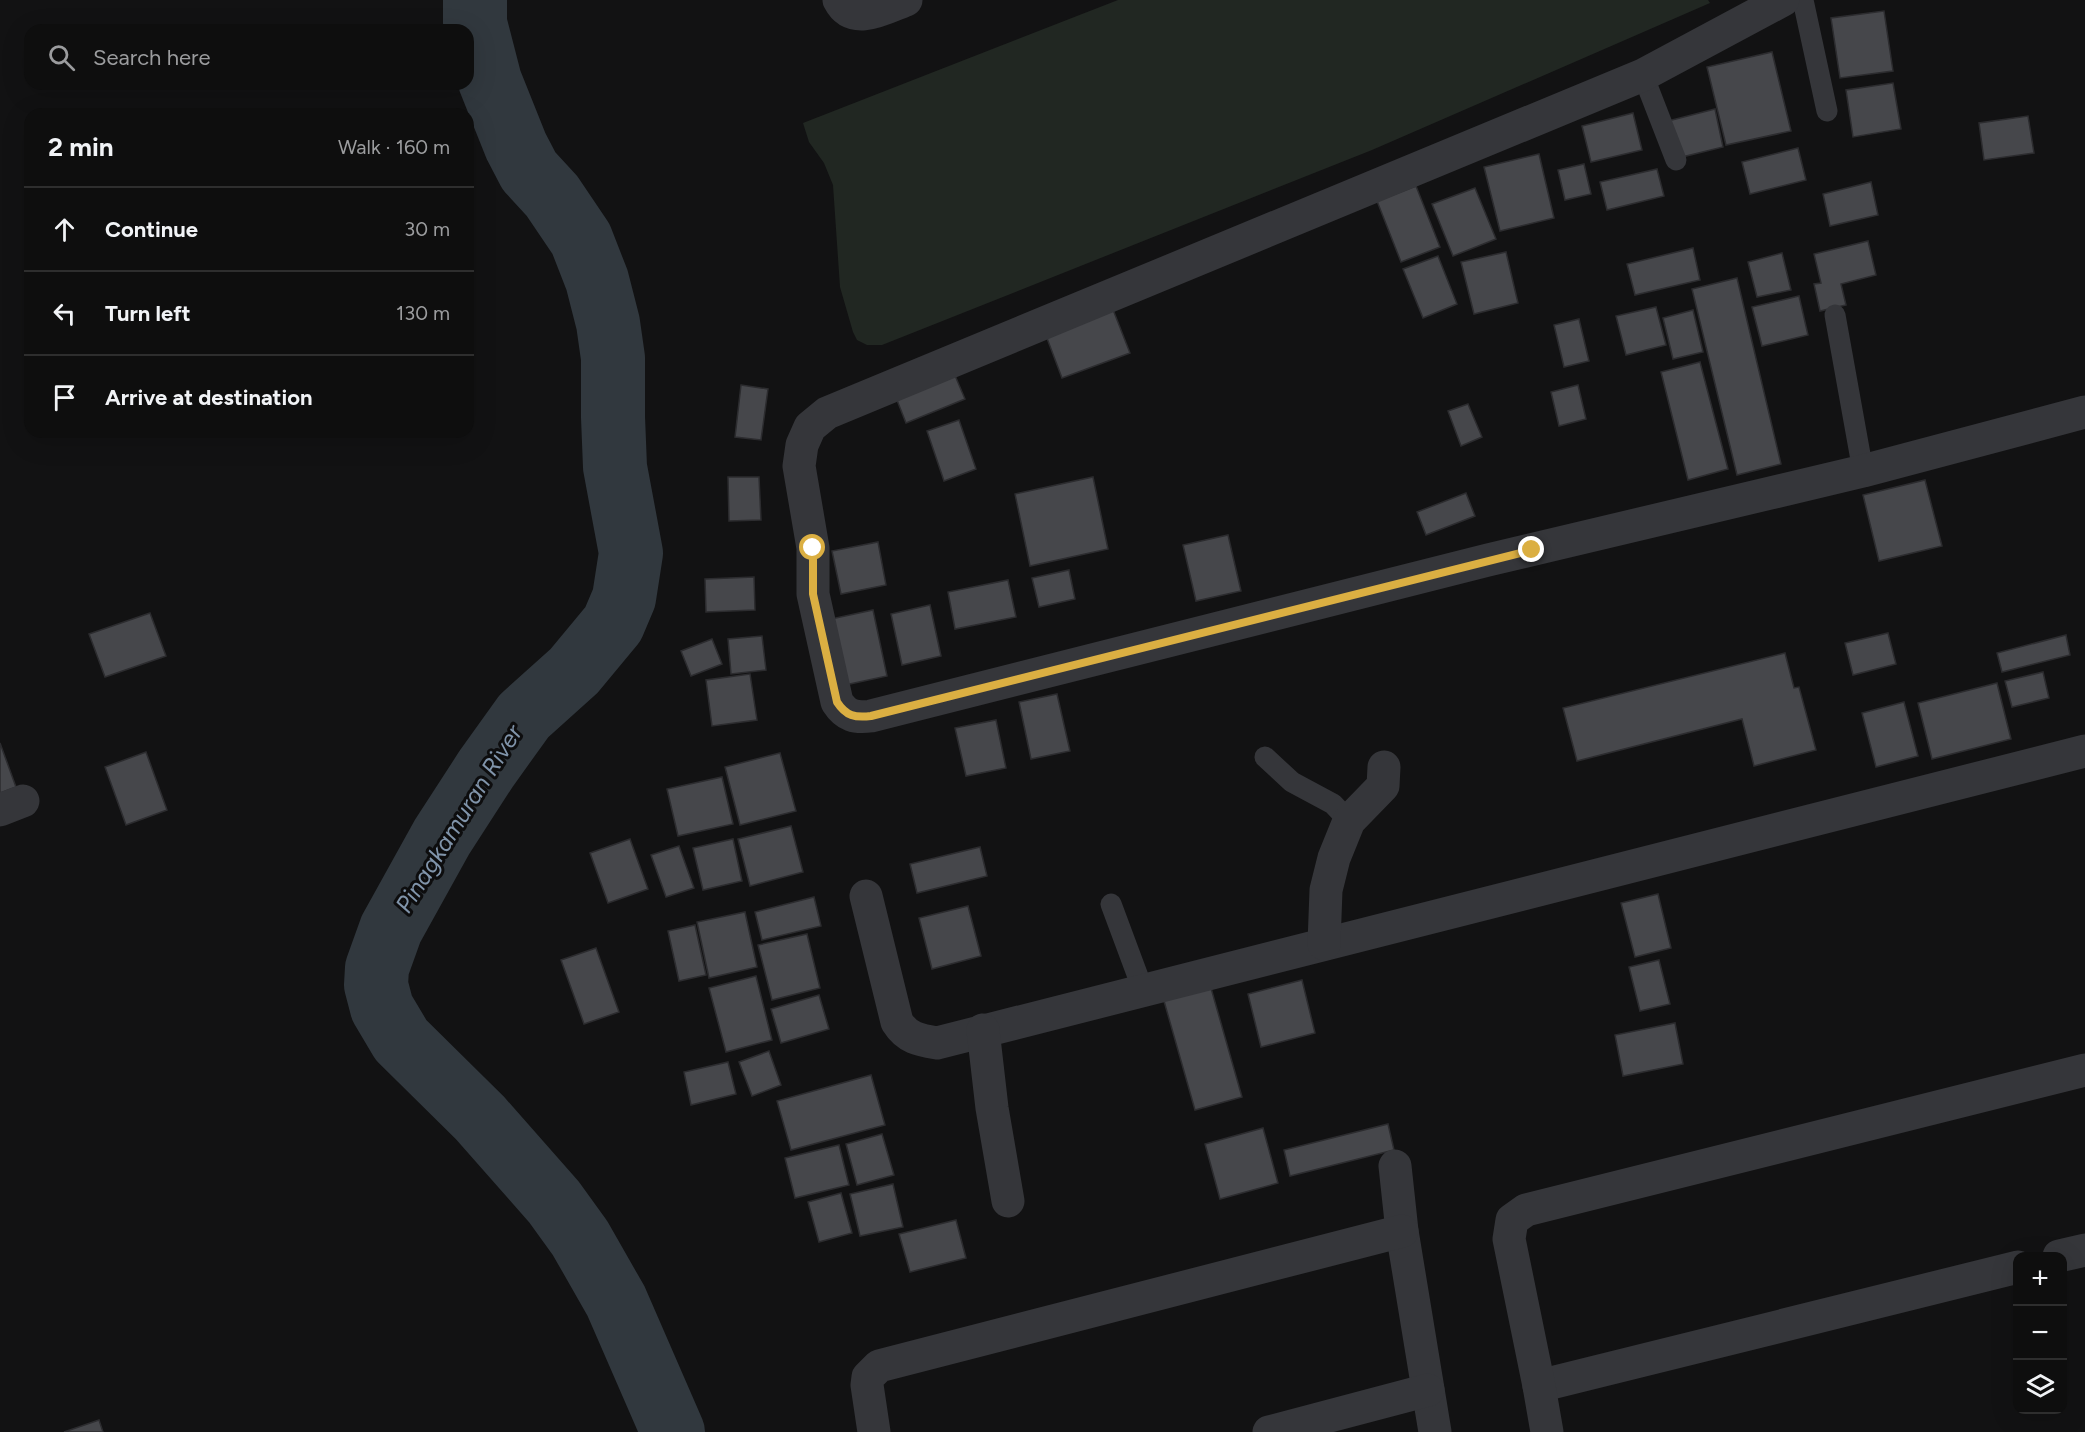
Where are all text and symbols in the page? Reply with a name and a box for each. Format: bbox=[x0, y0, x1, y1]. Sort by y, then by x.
search box bbox=[24, 24, 474, 90]
icon: search bbox=[45, 41, 78, 74]
text: Search here bbox=[93, 44, 211, 71]
text: 2 min bbox=[48, 131, 114, 163]
text: Walk · 160 m bbox=[338, 135, 450, 159]
icon: ahead bbox=[48, 213, 81, 246]
text: Continue bbox=[105, 216, 198, 243]
text: 30 m bbox=[404, 217, 450, 241]
icon: left bbox=[48, 297, 81, 330]
text: Turn left bbox=[105, 300, 191, 327]
text: 130 m bbox=[396, 301, 450, 325]
icon: arrive bbox=[48, 381, 81, 414]
text: Arrive at destination bbox=[105, 384, 313, 411]
route start bbox=[799, 534, 825, 560]
route end bbox=[1518, 536, 1544, 562]
water label: Pinagkamuran River bbox=[389, 719, 529, 918]
map controls bbox=[2013, 1252, 2067, 1414]
button: + bbox=[2013, 1252, 2067, 1306]
button: − bbox=[2013, 1306, 2067, 1360]
button: layers bbox=[2013, 1360, 2067, 1414]

